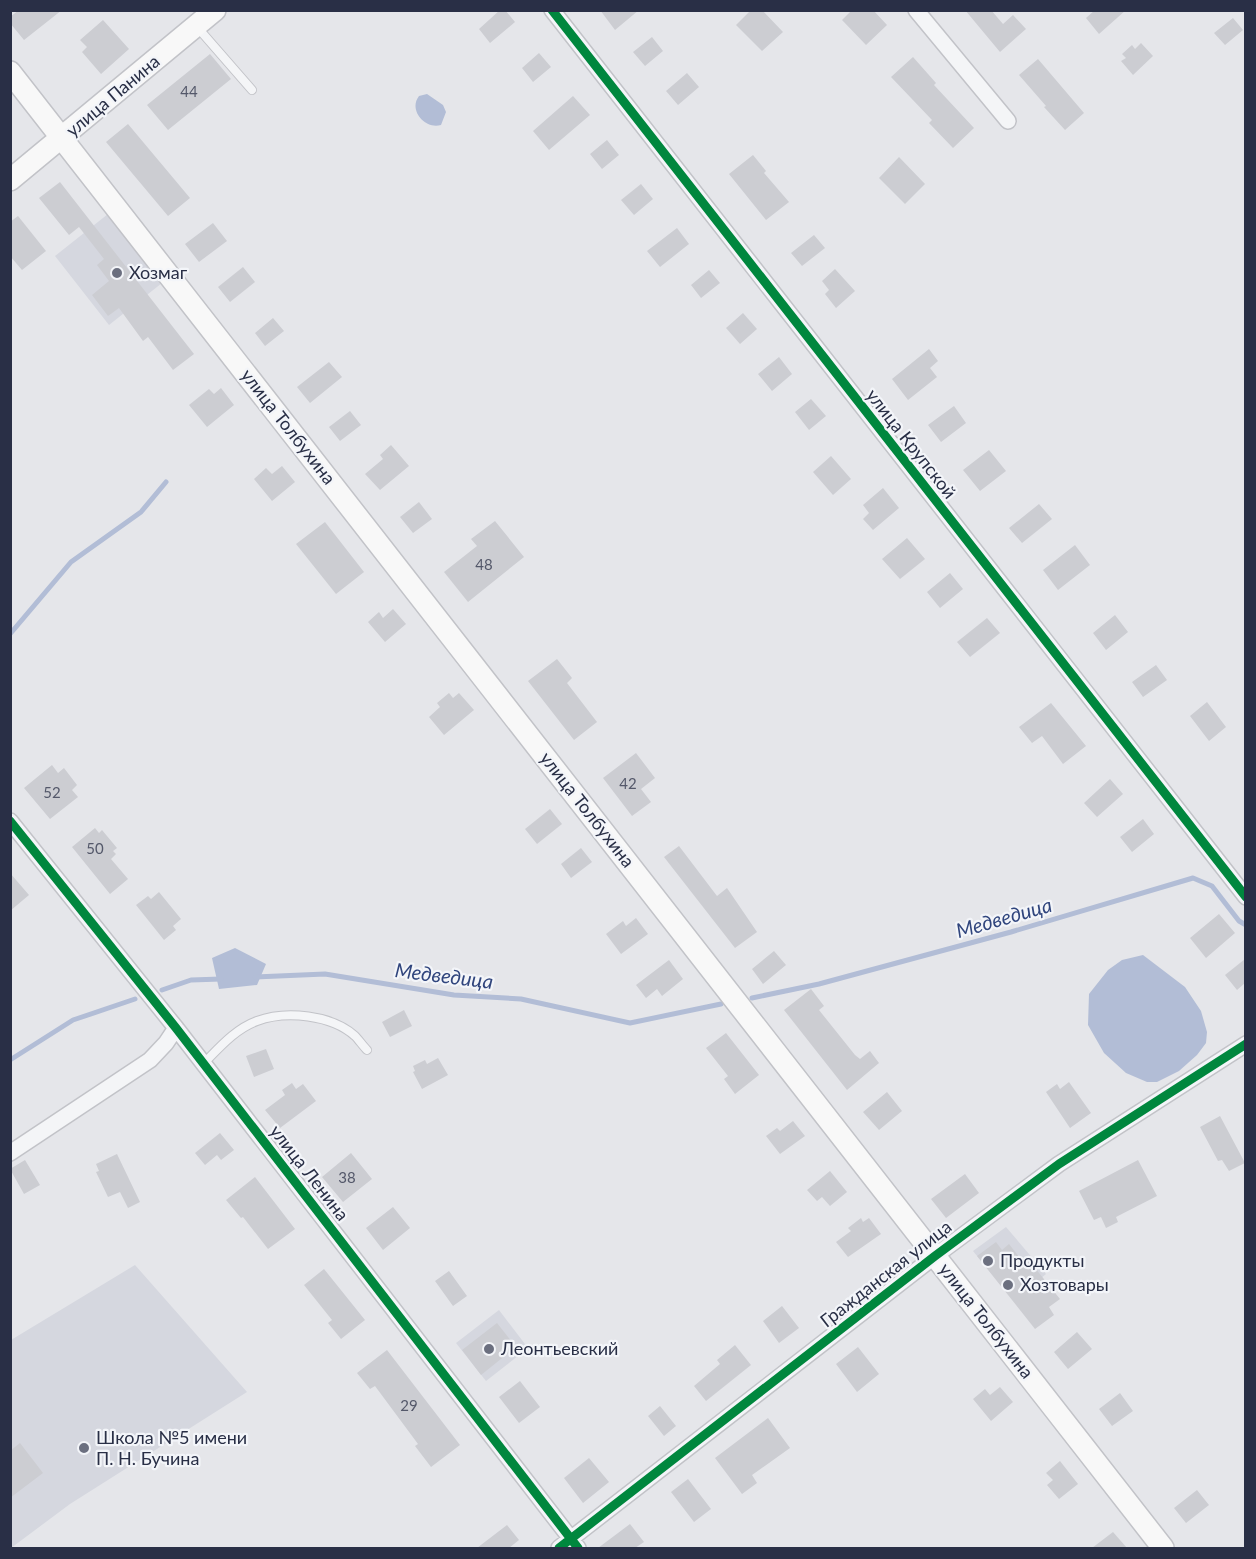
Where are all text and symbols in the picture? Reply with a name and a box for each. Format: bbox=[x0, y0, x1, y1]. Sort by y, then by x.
street label: улица Панина bbox=[61, 50, 164, 141]
house number: 44 bbox=[180, 82, 198, 100]
place label: Хозмаг bbox=[129, 261, 188, 283]
marker: Хозмаг bbox=[110, 266, 124, 280]
street label: улица Толбухина bbox=[237, 364, 341, 489]
street label: улица Крупской bbox=[862, 384, 961, 503]
house number: 48 bbox=[475, 555, 493, 573]
street label: улица Толбухина bbox=[536, 747, 640, 872]
house number: 42 bbox=[619, 774, 637, 792]
house number: 52 bbox=[43, 783, 61, 801]
house number: 50 bbox=[86, 839, 104, 857]
water label: Медведица bbox=[953, 892, 1054, 942]
water label: Медведица bbox=[394, 957, 494, 993]
street label: улица Ленина bbox=[266, 1120, 354, 1225]
house number: 38 bbox=[338, 1168, 356, 1186]
street label: Гражданская улица bbox=[815, 1215, 955, 1331]
place label: Продукты bbox=[1000, 1249, 1084, 1271]
marker: Продукты bbox=[981, 1254, 995, 1268]
street label: улица Толбухина bbox=[935, 1258, 1039, 1383]
place label: Хозтовары bbox=[1020, 1273, 1109, 1295]
marker: Хозтовары bbox=[1001, 1278, 1015, 1292]
place label: Леонтьевский bbox=[500, 1337, 618, 1359]
marker: Леонтьевский bbox=[482, 1342, 496, 1356]
house number: 29 bbox=[400, 1396, 418, 1414]
place label: Школа №5 имени П. Н. Бучина bbox=[96, 1426, 247, 1469]
marker: Школа №5 имени П. Н. Бучина bbox=[77, 1441, 91, 1455]

